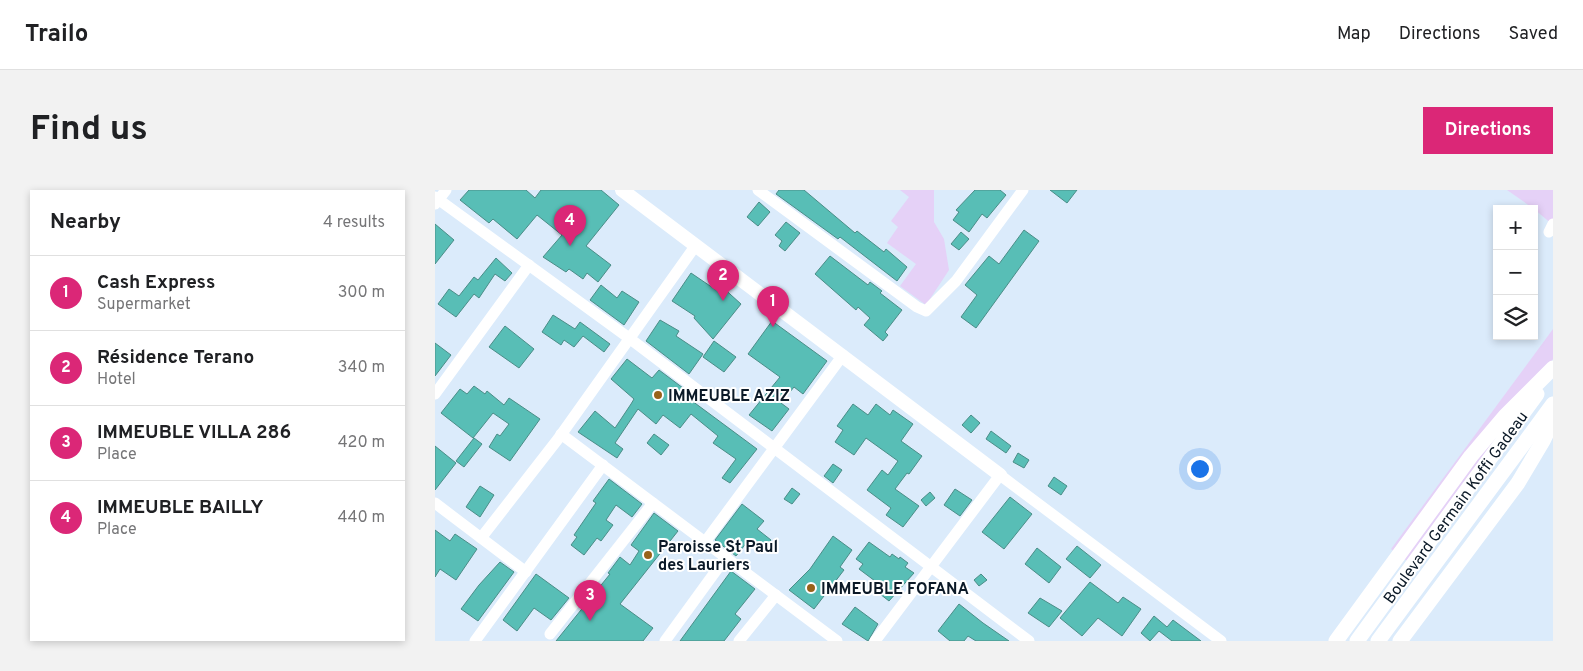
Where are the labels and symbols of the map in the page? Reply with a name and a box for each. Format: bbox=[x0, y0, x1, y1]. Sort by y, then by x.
pin: 4 bbox=[554, 205, 586, 246]
pin: 2 bbox=[707, 260, 739, 301]
pin: 1 bbox=[757, 286, 789, 327]
place label: IMMEUBLE AZIZ bbox=[668, 387, 790, 407]
marker: IMMEUBLE AZIZ bbox=[652, 389, 664, 401]
street label: Boulevard Germain Koffi Gadeau bbox=[1380, 408, 1533, 608]
your location bbox=[1187, 456, 1213, 482]
place label: Paroisse St Paul des Lauriers bbox=[658, 538, 778, 576]
marker: Paroisse St Paul des Lauriers bbox=[642, 549, 654, 561]
pin: 3 bbox=[574, 580, 606, 621]
place label: IMMEUBLE FOFANA bbox=[821, 580, 969, 600]
marker: IMMEUBLE FOFANA bbox=[805, 582, 817, 594]

